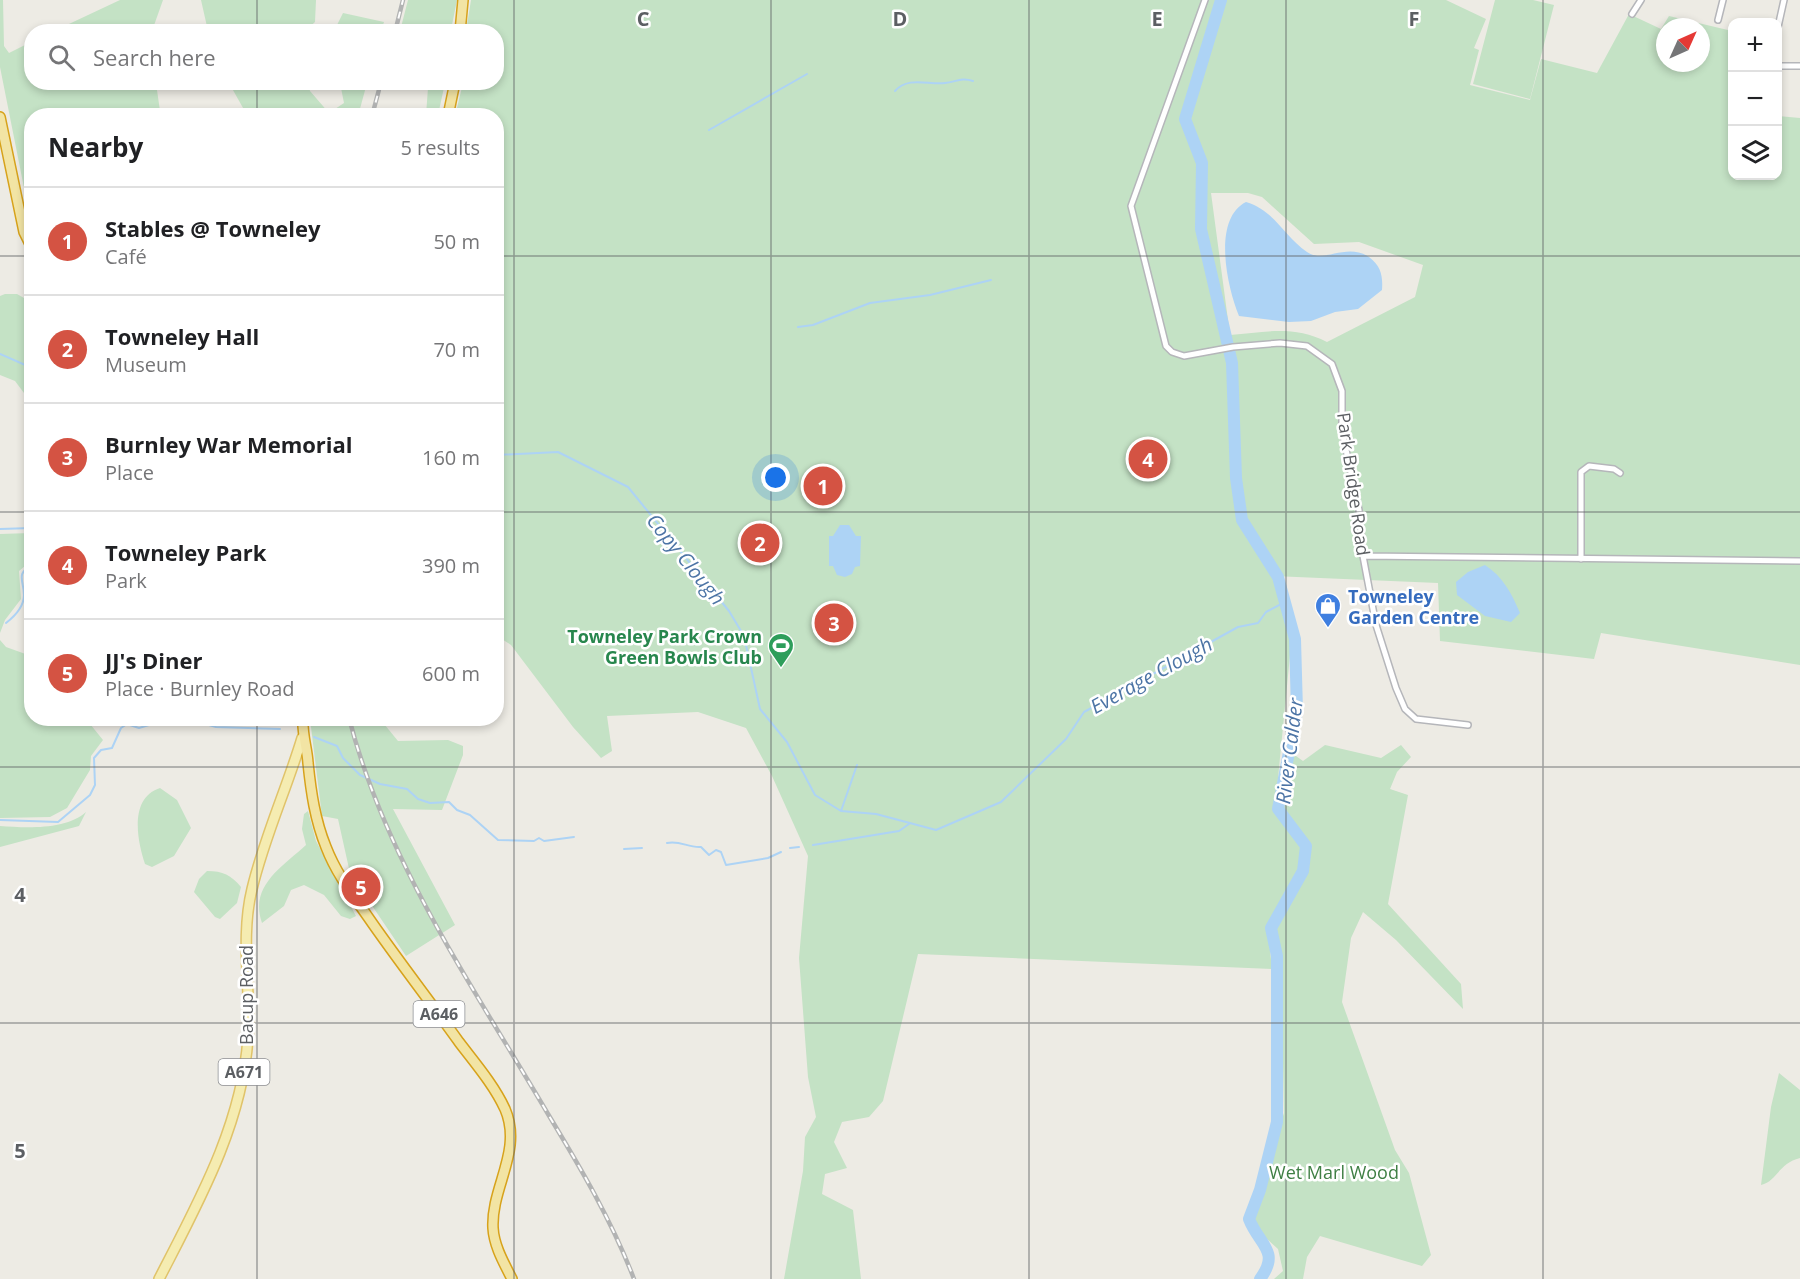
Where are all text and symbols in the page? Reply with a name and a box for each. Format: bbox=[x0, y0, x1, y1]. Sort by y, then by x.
text: C bbox=[637, 5, 650, 32]
text: D bbox=[893, 5, 907, 32]
text: E bbox=[1151, 5, 1163, 32]
text: F bbox=[1409, 5, 1419, 32]
north arrow bbox=[1656, 18, 1710, 72]
map controls bbox=[1728, 18, 1782, 180]
button: + bbox=[1728, 18, 1782, 72]
search box bbox=[24, 24, 504, 90]
icon: search bbox=[45, 41, 78, 74]
text: Search here bbox=[93, 42, 216, 72]
button: − bbox=[1728, 72, 1782, 126]
button: layers bbox=[1728, 126, 1782, 180]
text: Nearby bbox=[48, 129, 143, 165]
text: 5 results bbox=[400, 134, 480, 161]
text: Stables @ Towneley bbox=[105, 213, 321, 243]
text: 1 bbox=[62, 228, 73, 255]
text: 50 m bbox=[433, 228, 480, 255]
text: Café bbox=[105, 243, 147, 270]
text: Towneley Hall bbox=[105, 321, 259, 351]
text: 2 bbox=[62, 336, 73, 363]
text: 70 m bbox=[433, 336, 480, 363]
text: Museum bbox=[105, 351, 187, 378]
street label: Park Bridge Road bbox=[1332, 411, 1376, 557]
text: Burnley War Memorial bbox=[105, 429, 353, 459]
pin: 4 bbox=[1128, 436, 1168, 482]
text: 3 bbox=[62, 444, 73, 471]
text: 160 m bbox=[422, 444, 480, 471]
text: Place bbox=[105, 459, 154, 486]
your location bbox=[761, 463, 790, 492]
pin: 1 bbox=[804, 464, 842, 508]
water label: Copy Clough bbox=[641, 508, 731, 610]
pin: 2 bbox=[740, 520, 780, 566]
text: Towneley Park bbox=[105, 537, 266, 567]
text: 4 bbox=[62, 552, 73, 579]
text: 390 m bbox=[422, 552, 480, 579]
text: Park bbox=[105, 567, 147, 594]
place label: Towneley Garden Centre bbox=[1348, 584, 1479, 629]
shop icon: Towneley Garden Centre bbox=[1313, 591, 1343, 629]
pin: 3 bbox=[814, 600, 854, 646]
place label: Towneley Park Crown Green Bowls Club bbox=[567, 624, 762, 669]
water label: Everage Clough bbox=[1085, 630, 1217, 720]
sports icon: Towneley Park Crown Green Bowls Club bbox=[766, 631, 796, 669]
text: JJ's Diner bbox=[105, 645, 203, 675]
text: 5 bbox=[62, 660, 73, 687]
text: 600 m bbox=[422, 660, 480, 687]
text: Place · Burnley Road bbox=[105, 675, 295, 702]
water label: River Calder bbox=[1269, 696, 1309, 805]
pin: 5 bbox=[342, 864, 380, 910]
text: 4 bbox=[14, 881, 26, 908]
street label: Bacup Road bbox=[234, 945, 258, 1045]
road number: A646 bbox=[414, 1001, 464, 1027]
road number: A671 bbox=[218, 1059, 270, 1085]
text: 5 bbox=[14, 1137, 26, 1164]
park label: Wet Marl Wood bbox=[1269, 1160, 1399, 1184]

